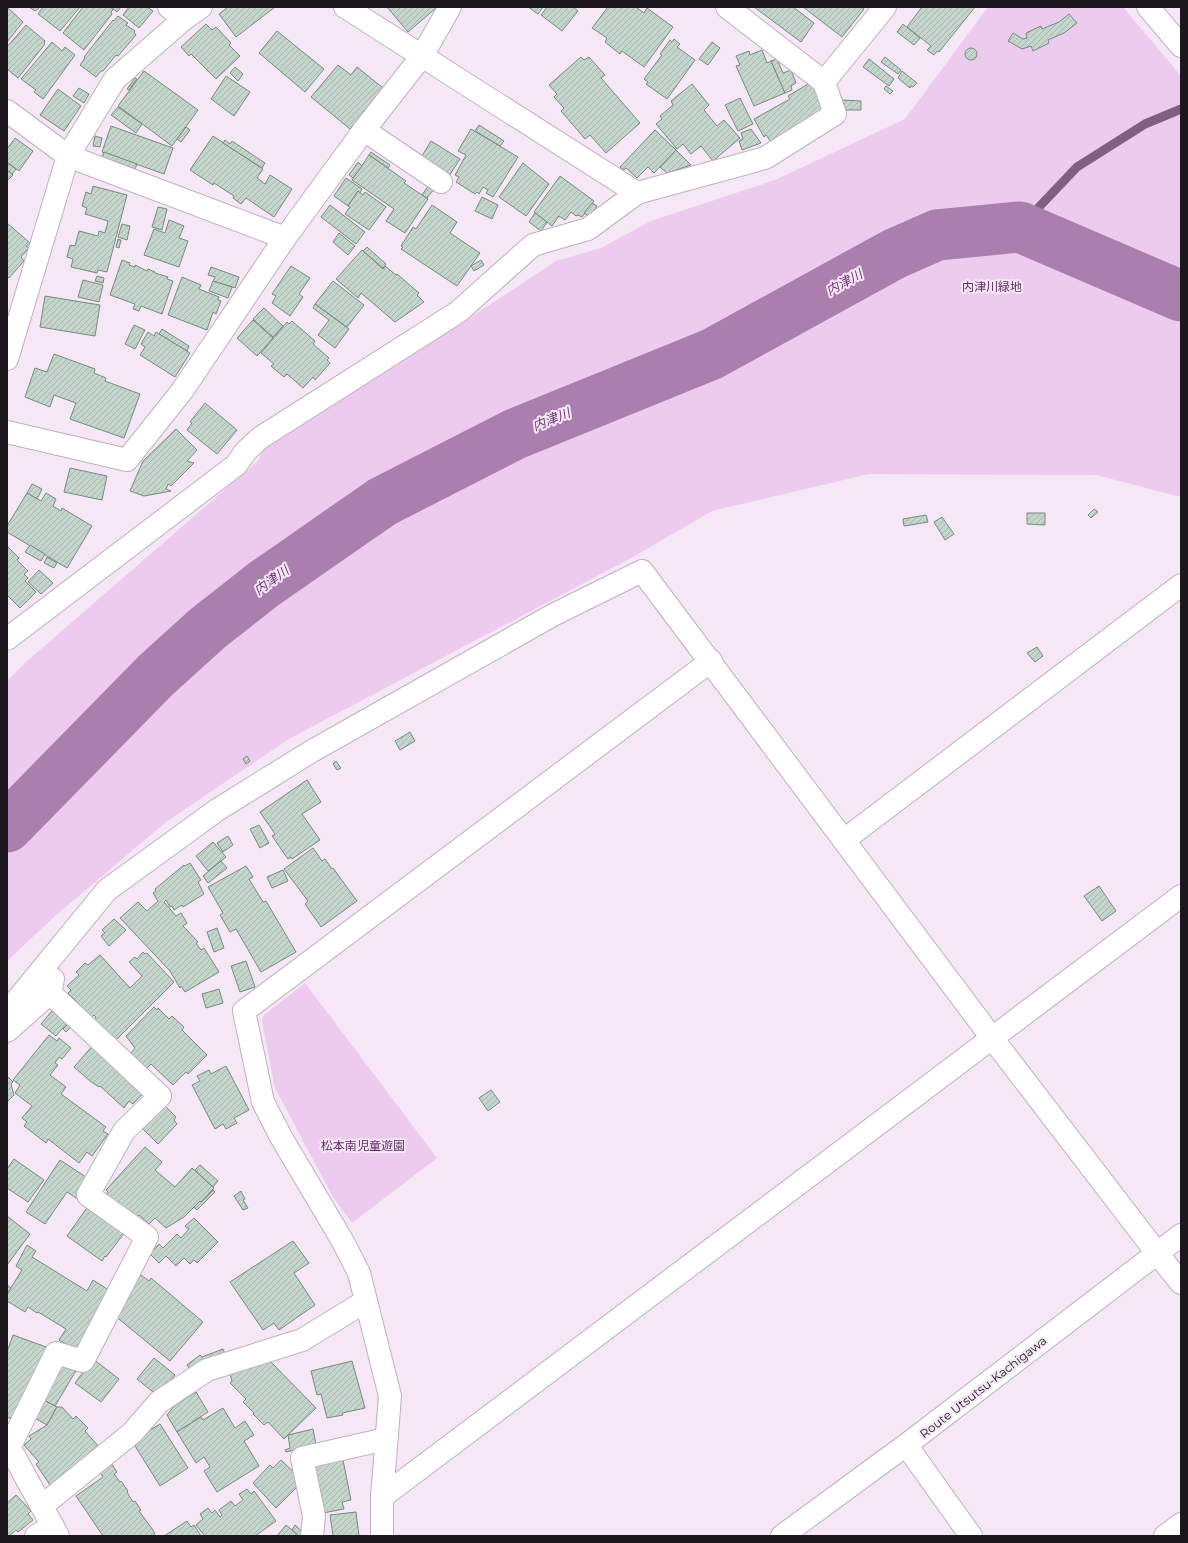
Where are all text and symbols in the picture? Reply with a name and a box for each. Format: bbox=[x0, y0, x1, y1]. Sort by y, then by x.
water label: 内津川 bbox=[823, 265, 867, 298]
park label: 内津川緑地 bbox=[962, 279, 1022, 294]
water label: 内津川 bbox=[530, 404, 574, 434]
water label: 内津川 bbox=[251, 561, 293, 598]
park label: 松本南児童遊園 bbox=[321, 1138, 405, 1153]
street label: Route Utsutsu-Kachigawa bbox=[917, 1333, 1049, 1441]

